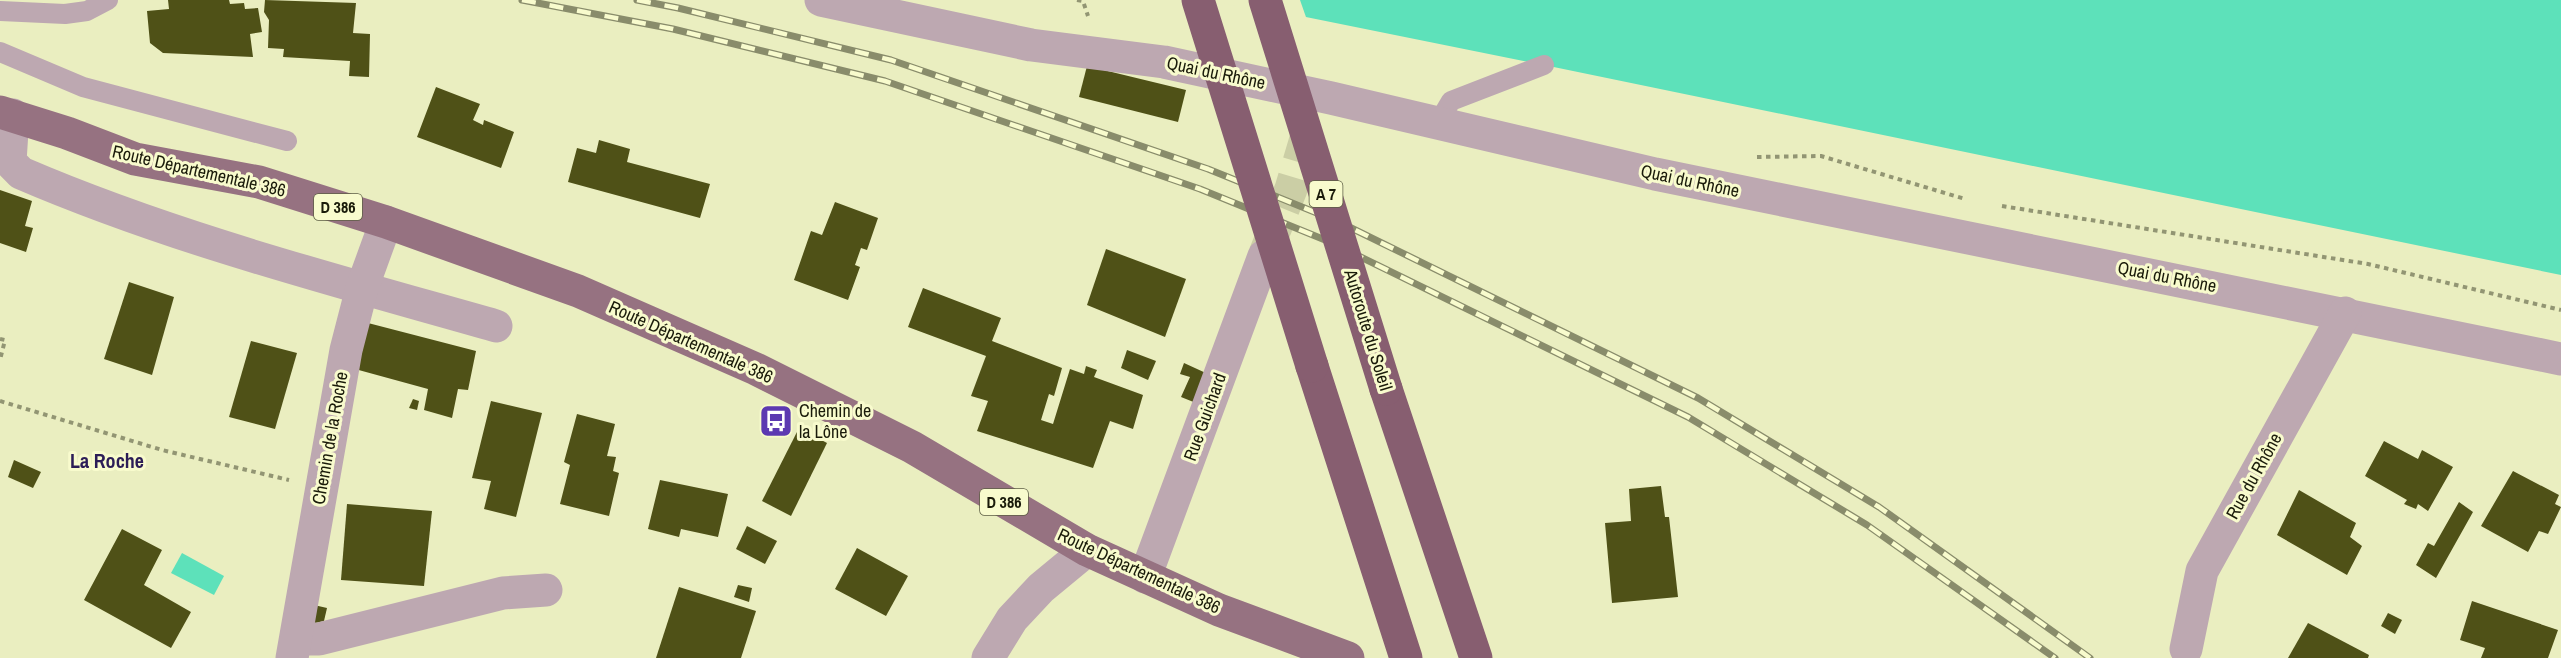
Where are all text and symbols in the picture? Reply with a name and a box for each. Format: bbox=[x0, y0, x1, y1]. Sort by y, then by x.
street label: Quai du Rhône bbox=[1165, 50, 1268, 95]
street label: Route Départementale 386 bbox=[110, 138, 288, 203]
street label: Quai du Rhône bbox=[1639, 158, 1742, 203]
road number: A 7 bbox=[1310, 181, 1342, 207]
road number: D 386 bbox=[314, 194, 362, 220]
street label: Quai du Rhône bbox=[2116, 255, 2219, 298]
street label: Autoroute du Soleil bbox=[1338, 265, 1399, 394]
street label: Route Départementale 386 bbox=[605, 294, 777, 389]
street label: Chemin de la Roche bbox=[306, 369, 354, 506]
street label: Rue Guichard bbox=[1177, 369, 1232, 464]
place label: Chemin de la Lône bbox=[799, 398, 871, 444]
bus stop icon: Chemin de la Lône bbox=[758, 403, 794, 439]
street label: Rue du Rhône bbox=[2220, 428, 2288, 523]
district label: La Roche bbox=[70, 447, 144, 474]
road number: D 386 bbox=[980, 489, 1028, 515]
street label: Route Départementale 386 bbox=[1054, 522, 1225, 619]

